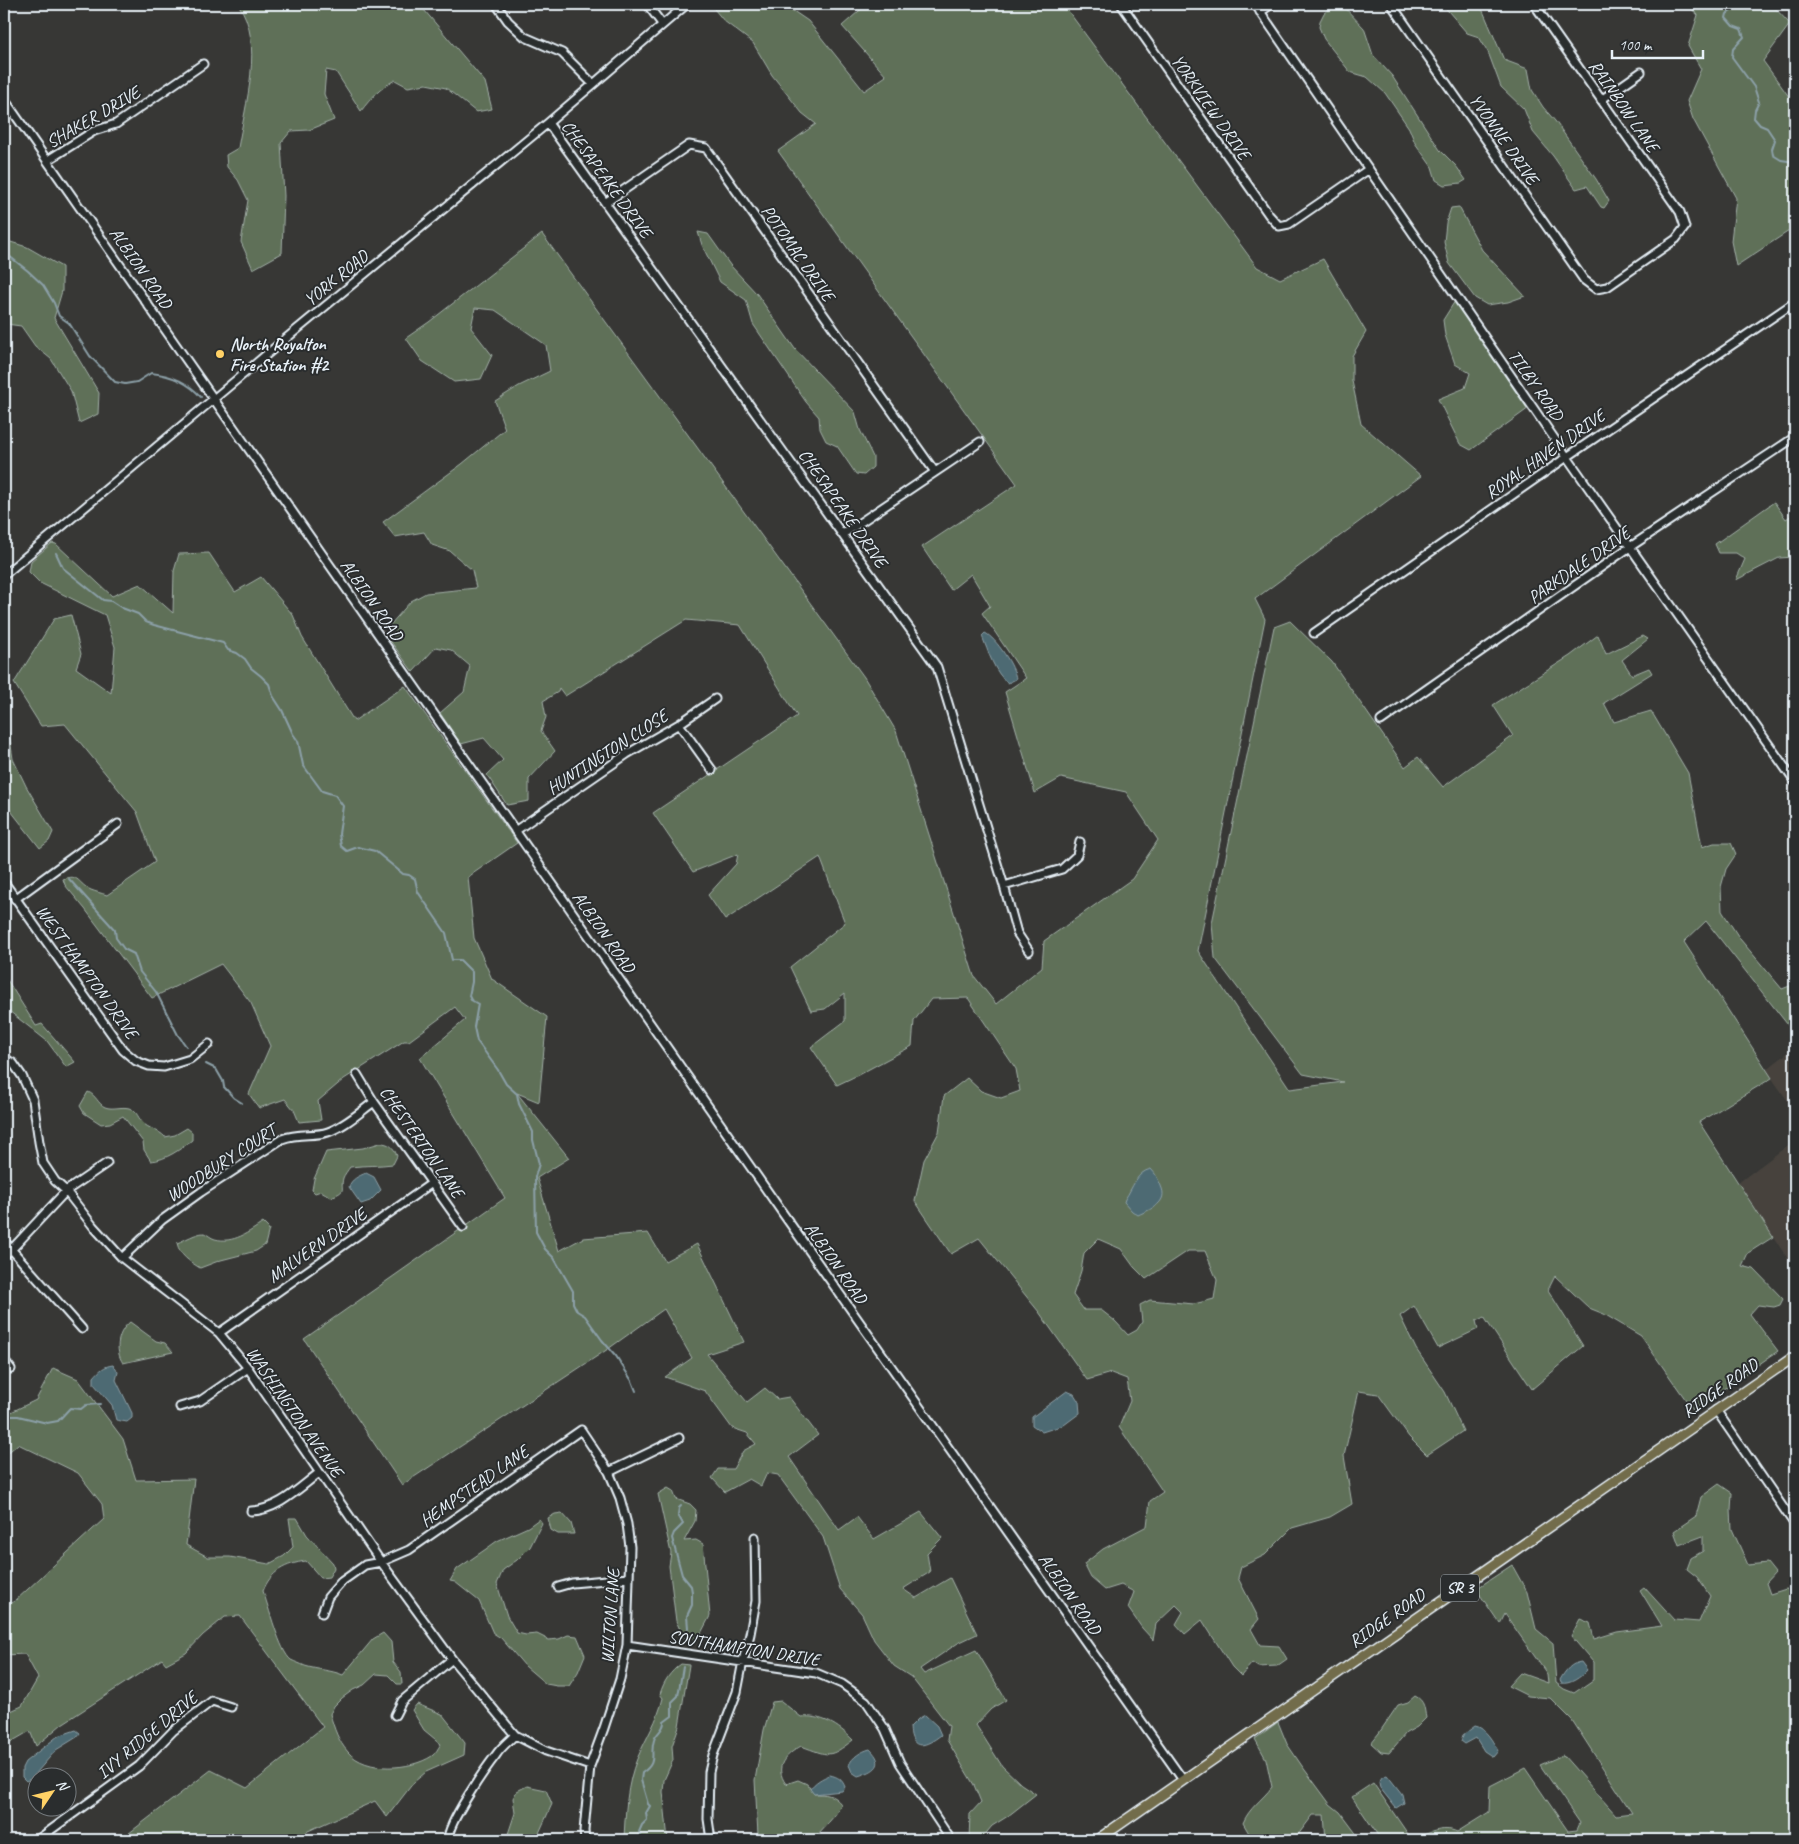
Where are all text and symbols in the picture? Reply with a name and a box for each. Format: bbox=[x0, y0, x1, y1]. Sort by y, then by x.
scale bar bbox=[1612, 28, 1703, 60]
text: 100 m bbox=[1619, 36, 1653, 55]
street label: YORKVIEW DRIVE bbox=[1167, 50, 1257, 166]
street label: RAINBOW LANE bbox=[1584, 56, 1665, 158]
street label: SHAKER DRIVE bbox=[42, 80, 146, 153]
street label: YVONNE DRIVE bbox=[1465, 89, 1545, 191]
street label: CHESAPEAKE DRIVE bbox=[557, 116, 658, 244]
street label: POTOMAC DRIVE bbox=[757, 201, 841, 307]
street label: ALBION ROAD bbox=[105, 223, 178, 314]
street label: YORK ROAD bbox=[299, 244, 374, 311]
place label: North Royalton Fire Station #2 bbox=[230, 333, 330, 376]
street label: TILBY ROAD bbox=[1504, 345, 1569, 426]
marker: North Royalton Fire Station #2 bbox=[214, 348, 226, 360]
street label: ROYAL HAVEN DRIVE bbox=[1481, 403, 1611, 504]
street label: CHESAPEAKE DRIVE bbox=[794, 444, 894, 574]
street label: PARKDALE DRIVE bbox=[1524, 521, 1636, 608]
street label: ALBION ROAD bbox=[336, 555, 409, 646]
street label: HUNTINGTON CLOSE bbox=[542, 704, 673, 799]
street label: ALBION ROAD bbox=[568, 887, 641, 978]
street label: WEST HAMPTON DRIVE bbox=[31, 901, 144, 1045]
street label: CHESTERTON LANE bbox=[375, 1082, 470, 1204]
street label: WOODBURY COURT bbox=[162, 1117, 284, 1207]
street label: MALVERN DRIVE bbox=[263, 1201, 373, 1287]
street label: ALBION ROAD bbox=[800, 1218, 873, 1309]
street label: WASHINGTON AVENUE bbox=[242, 1343, 350, 1484]
street label: RIDGE ROAD bbox=[1678, 1353, 1764, 1422]
street label: HEMPSTEAD LANE bbox=[415, 1439, 534, 1532]
street label: ALBION ROAD bbox=[1034, 1549, 1107, 1640]
street label: WILTON LANE bbox=[596, 1565, 624, 1664]
road number: SR 3 bbox=[1441, 1575, 1479, 1602]
street label: RIDGE ROAD bbox=[1345, 1583, 1431, 1652]
street label: SOUTHAMPTON DRIVE bbox=[667, 1625, 823, 1671]
street label: IVY RIDGE DRIVE bbox=[92, 1685, 203, 1783]
north arrow bbox=[28, 1766, 78, 1816]
text: N bbox=[53, 1776, 73, 1795]

